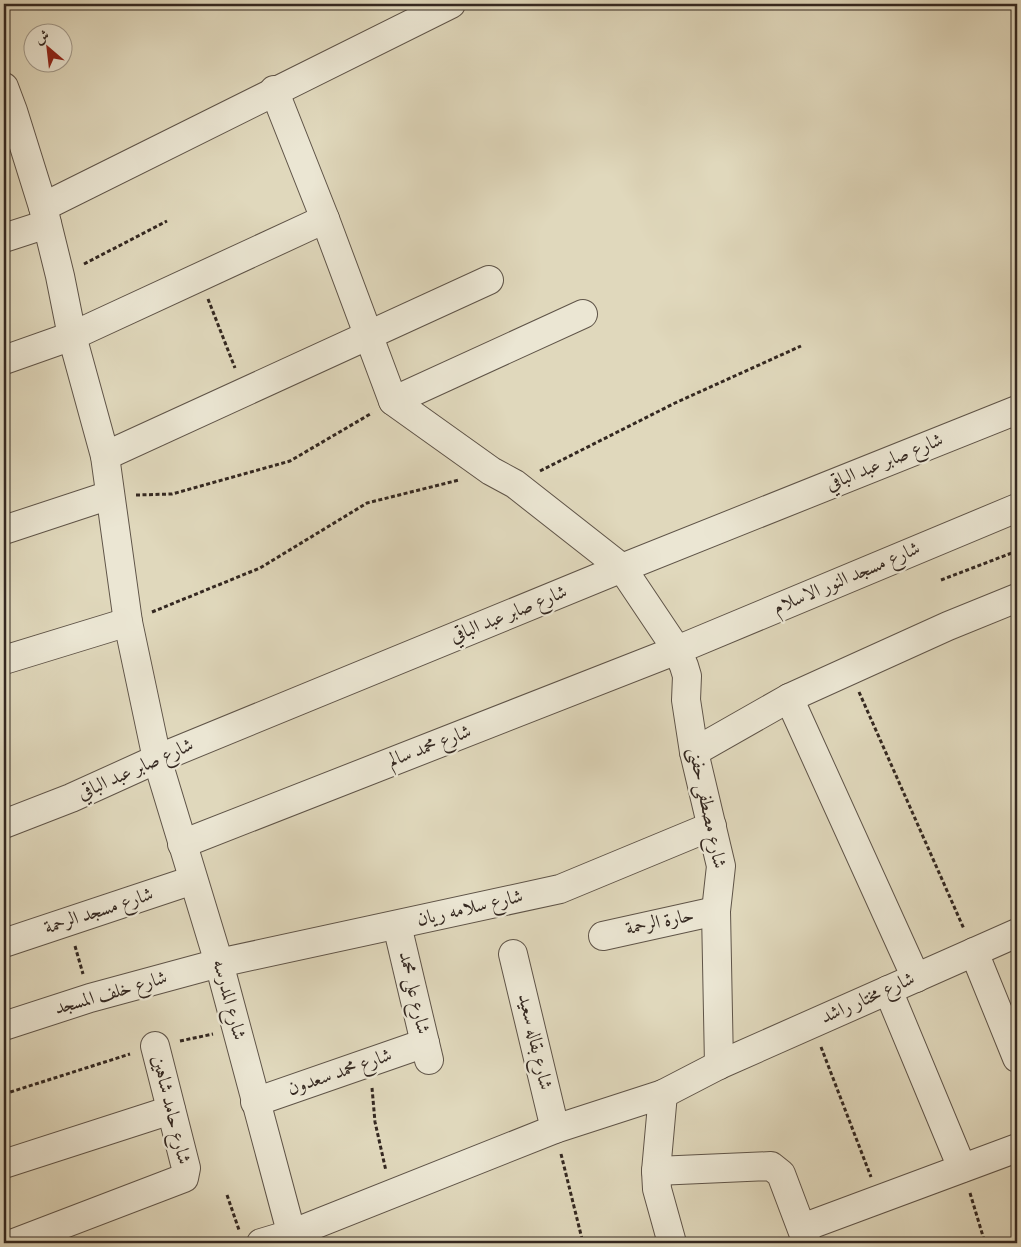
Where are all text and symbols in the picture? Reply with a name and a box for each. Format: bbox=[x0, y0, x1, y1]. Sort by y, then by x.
north arrow bbox=[22, 22, 72, 72]
text: ش bbox=[32, 26, 54, 50]
street label: شارع صابر عبد الباقي bbox=[822, 427, 948, 499]
street label: شارع مسجد النور الاسلام bbox=[769, 536, 925, 623]
street label: شارع صابر عبد الباقي bbox=[446, 579, 572, 651]
street label: شارع محمد سالم bbox=[384, 719, 476, 776]
street label: شارع صابر عبد الباقي bbox=[74, 732, 198, 808]
street label: شارع مصطفى حفنى bbox=[680, 745, 732, 871]
street label: شارع مسجد الرحمة bbox=[41, 882, 157, 942]
street label: شارع سلامه ريان bbox=[414, 884, 526, 934]
street label: حارة الرحمة bbox=[623, 903, 697, 943]
street label: شارع على محمد bbox=[390, 949, 436, 1037]
street label: شارع المدرسه bbox=[204, 957, 252, 1043]
street label: شارع خلف المسجد bbox=[51, 965, 171, 1023]
street label: شارع مختار راشد bbox=[817, 966, 919, 1032]
street label: شارع بقاله سعيد bbox=[510, 991, 558, 1093]
street label: شارع محمد سعدون bbox=[284, 1042, 396, 1104]
street label: شارع حامد شاهين bbox=[143, 1053, 197, 1167]

